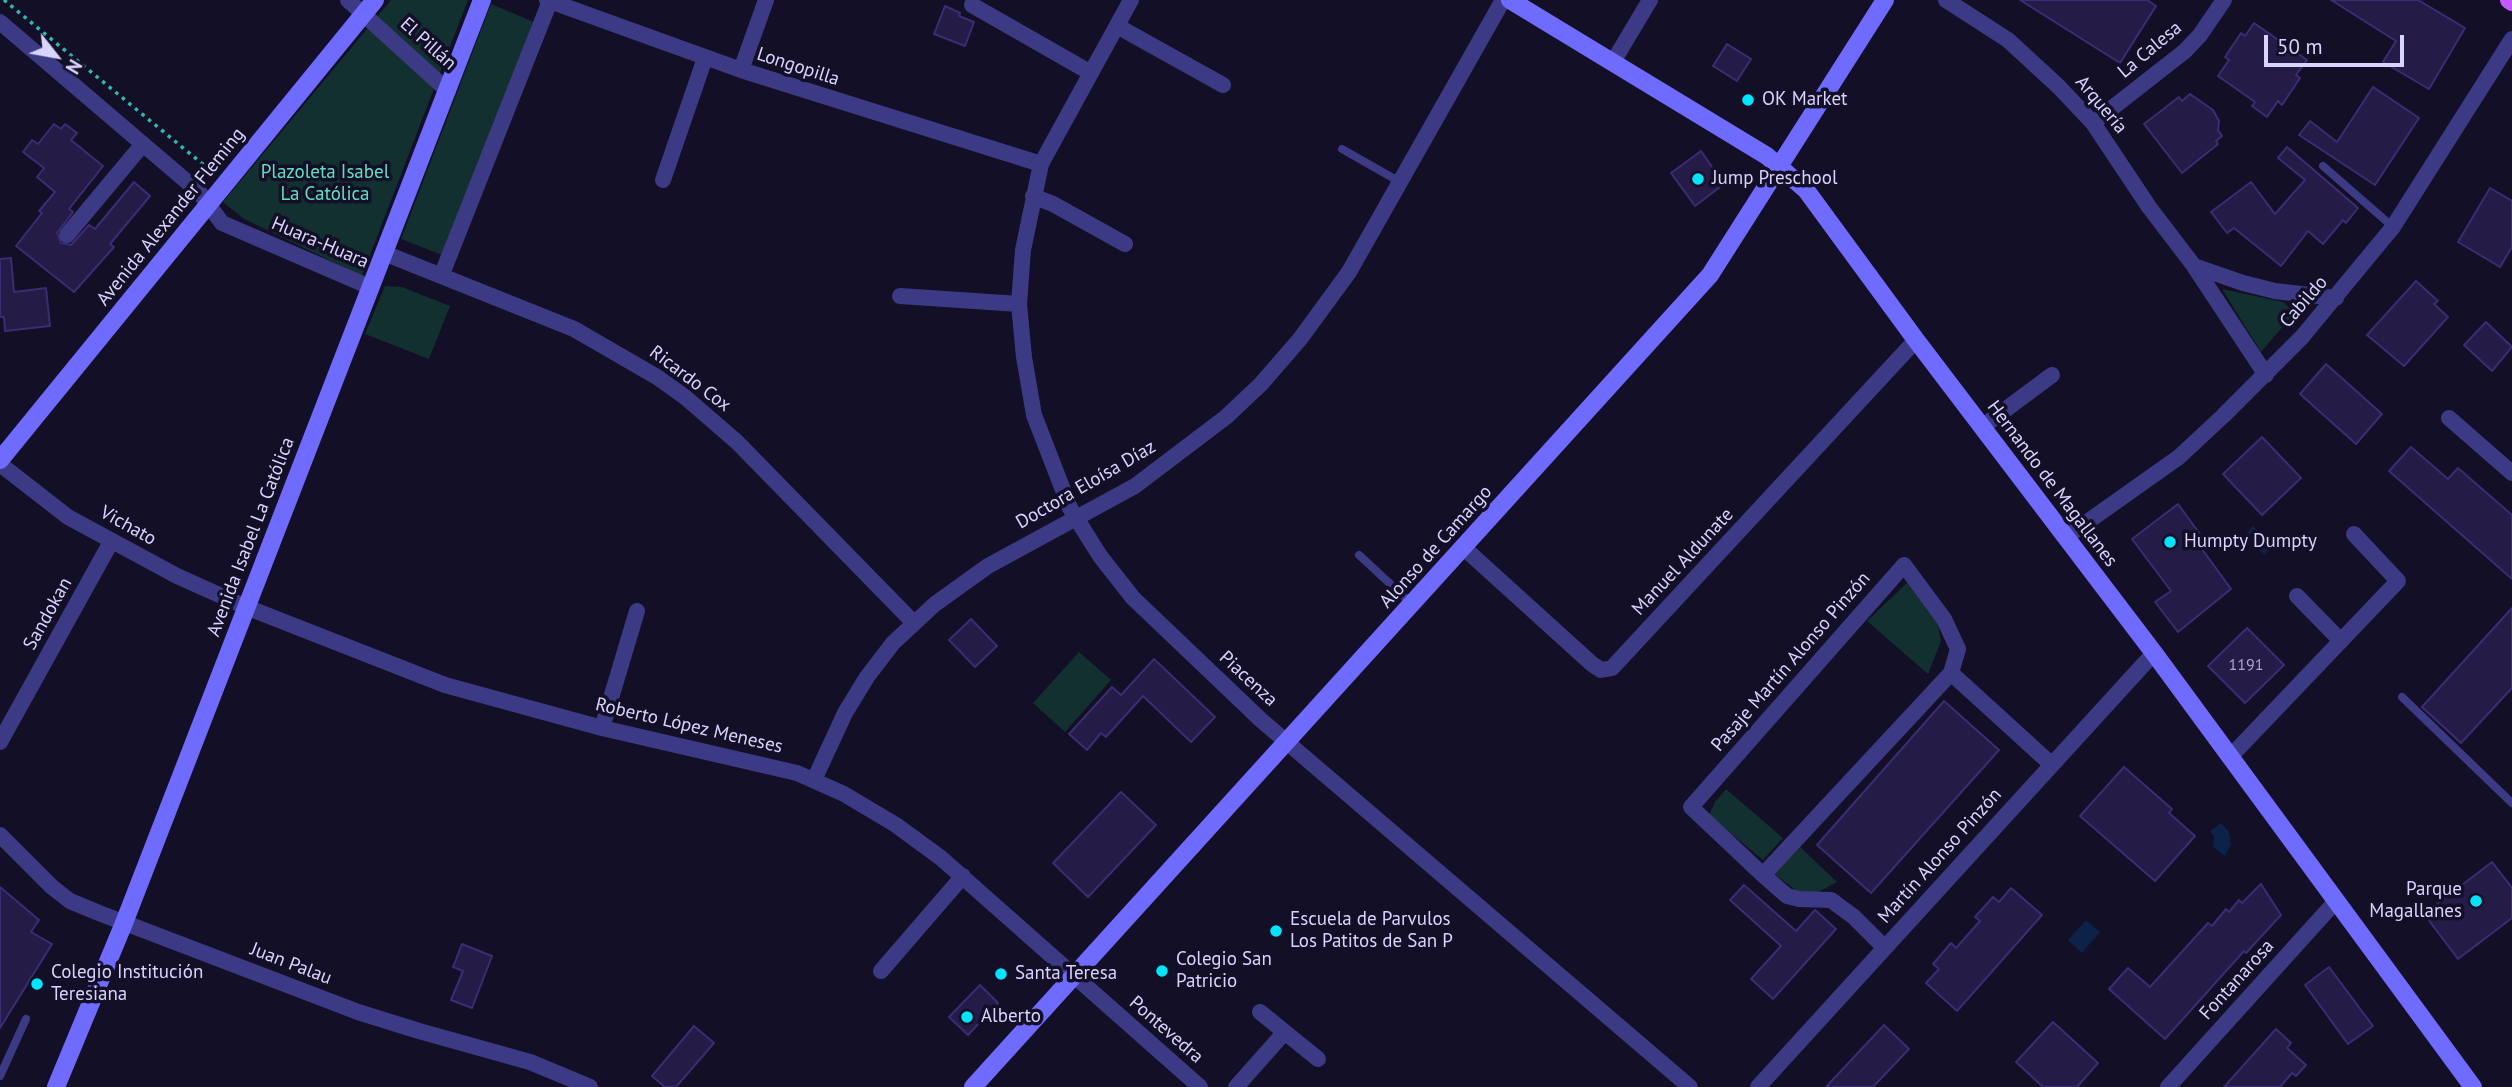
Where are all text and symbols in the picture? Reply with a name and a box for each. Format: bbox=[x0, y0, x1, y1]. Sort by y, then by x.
street label: El Pillán bbox=[395, 13, 461, 75]
street label: La Calesa bbox=[2113, 17, 2187, 83]
north arrow bbox=[21, 21, 91, 91]
scale bar bbox=[2267, 21, 2407, 65]
text: 50 m bbox=[2277, 33, 2323, 60]
street label: Longopilla bbox=[754, 43, 842, 91]
text: N bbox=[61, 55, 88, 78]
street label: Arquería bbox=[2070, 71, 2132, 139]
place label: OK Market bbox=[1762, 89, 1848, 111]
marker: OK Market bbox=[1740, 92, 1756, 108]
street label: Avenida Alexander Fleming bbox=[92, 123, 250, 311]
park label: Plazoleta Isabel La Católica bbox=[261, 162, 389, 206]
place label: Jump Preschool bbox=[1712, 168, 1837, 190]
marker: Jump Preschool bbox=[1690, 171, 1706, 187]
street label: Huara-Huara bbox=[268, 212, 372, 274]
street label: Cabildo bbox=[2275, 271, 2333, 333]
street label: Ricardo Cox bbox=[645, 341, 735, 417]
street label: Hernando de Magallanes bbox=[1982, 396, 2122, 572]
street label: Avenida Isabel La Católica bbox=[202, 434, 300, 640]
street label: Doctora Eloísa Díaz bbox=[1012, 436, 1160, 534]
street label: Alonso de Camargo bbox=[1375, 481, 1497, 613]
street label: Vichato bbox=[96, 501, 160, 551]
street label: Manuel Aldunate bbox=[1628, 504, 1738, 620]
place label: Humpty Dumpty bbox=[2184, 531, 2317, 553]
marker: Humpty Dumpty bbox=[2162, 534, 2178, 550]
street label: Pasaje Martín Alonso Pinzón bbox=[1707, 568, 1875, 756]
street label: Sandokan bbox=[19, 574, 77, 654]
street label: Piacenza bbox=[1214, 646, 1282, 712]
house number: 1191 bbox=[2229, 655, 2263, 675]
street label: Roberto López Meneses bbox=[593, 693, 785, 759]
street label: Martín Alonso Pinzón bbox=[1873, 784, 2007, 928]
place label: Parque Magallanes bbox=[2369, 879, 2462, 923]
marker: Parque Magallanes bbox=[2468, 893, 2484, 909]
place label: Escuela de Parvulos Los Patitos de San P bbox=[1290, 909, 1453, 953]
marker: Escuela de Parvulos Los Patitos de San P bbox=[1268, 923, 1284, 939]
street label: Fontanarosa bbox=[2195, 935, 2279, 1025]
street label: Juan Palau bbox=[247, 938, 335, 990]
place label: Colegio San Patricio bbox=[1176, 949, 1272, 993]
place label: Colegio Institución Teresiana bbox=[51, 962, 203, 1006]
place label: Santa Teresa bbox=[1015, 963, 1117, 985]
marker: Colegio San Patricio bbox=[1154, 963, 1170, 979]
marker: Santa Teresa bbox=[993, 966, 1009, 982]
marker: Colegio Institución Teresiana bbox=[29, 976, 45, 992]
street label: Pontevedra bbox=[1124, 992, 1208, 1068]
place label: Alberto bbox=[981, 1006, 1041, 1028]
marker: Alberto bbox=[959, 1009, 975, 1025]

